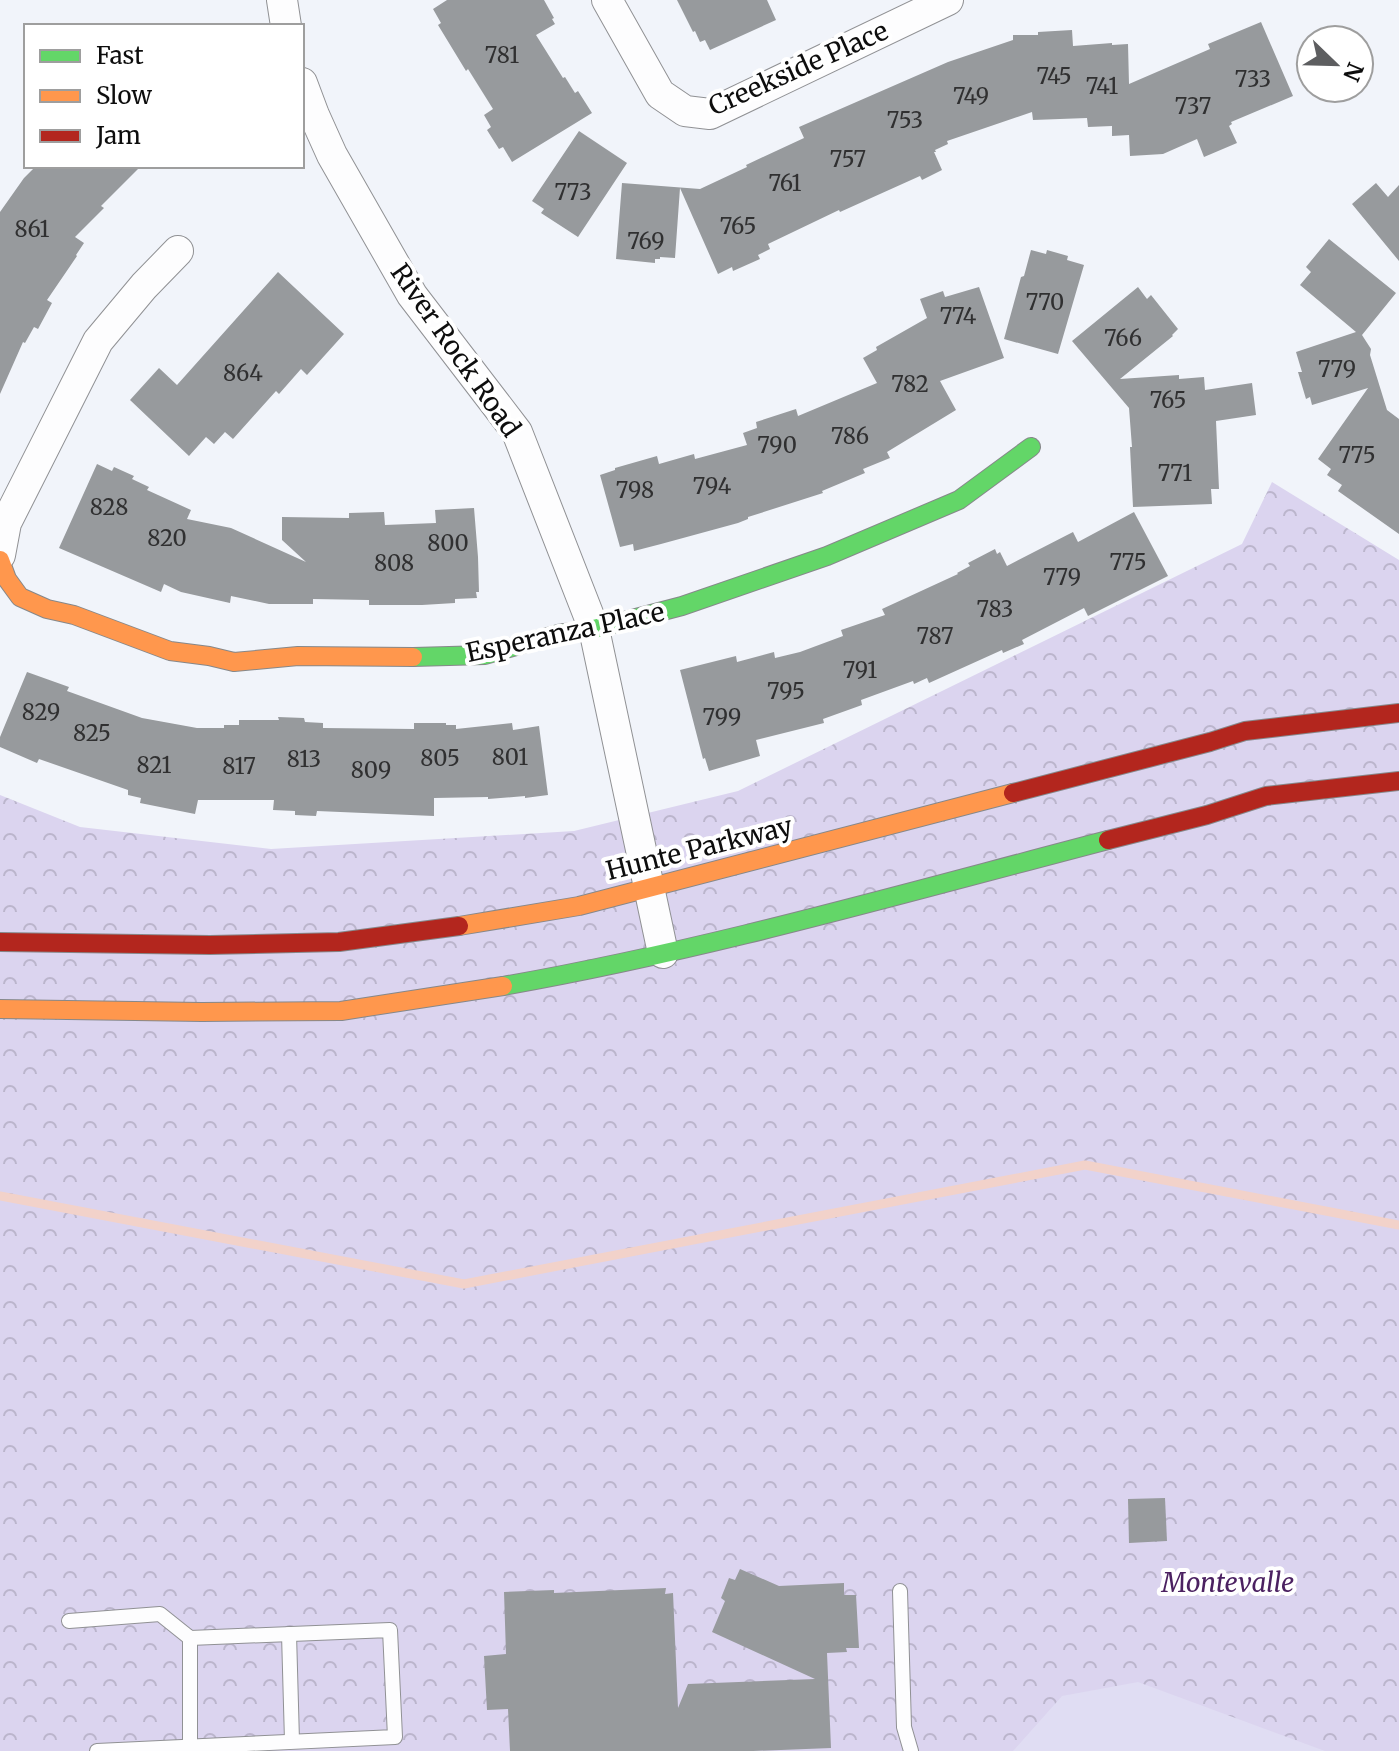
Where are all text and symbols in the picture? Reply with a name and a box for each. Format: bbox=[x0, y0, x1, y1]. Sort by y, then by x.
street label: Creekside Place bbox=[703, 14, 893, 122]
legend bbox=[24, 24, 304, 168]
north arrow bbox=[1295, 24, 1375, 104]
text: Fast bbox=[96, 40, 144, 71]
house number: 781 bbox=[485, 41, 519, 69]
text: N bbox=[1337, 58, 1370, 86]
house number: 745 bbox=[1036, 62, 1072, 90]
house number: 733 bbox=[1235, 65, 1271, 93]
house number: 741 bbox=[1086, 72, 1118, 100]
text: Slow bbox=[96, 80, 152, 111]
house number: 749 bbox=[953, 82, 989, 110]
house number: 737 bbox=[1175, 92, 1211, 120]
house number: 753 bbox=[887, 106, 923, 134]
text: Jam bbox=[95, 120, 141, 151]
house number: 757 bbox=[830, 145, 866, 173]
house number: 761 bbox=[768, 169, 802, 197]
house number: 773 bbox=[554, 178, 592, 206]
house number: 765 bbox=[720, 212, 756, 240]
house number: 861 bbox=[15, 215, 49, 243]
house number: 769 bbox=[627, 227, 665, 255]
street label: River Rock Road bbox=[384, 257, 528, 443]
house number: 770 bbox=[1026, 288, 1064, 316]
house number: 774 bbox=[940, 302, 977, 330]
house number: 766 bbox=[1104, 324, 1142, 352]
house number: 779 bbox=[1318, 355, 1356, 383]
house number: 864 bbox=[223, 359, 263, 387]
house number: 782 bbox=[891, 370, 929, 398]
house number: 765 bbox=[1150, 386, 1186, 414]
house number: 786 bbox=[831, 422, 869, 450]
house number: 790 bbox=[757, 431, 797, 459]
house number: 775 bbox=[1338, 441, 1376, 469]
house number: 771 bbox=[1158, 459, 1192, 487]
house number: 794 bbox=[693, 472, 732, 500]
house number: 798 bbox=[616, 476, 654, 504]
house number: 828 bbox=[90, 493, 128, 521]
house number: 820 bbox=[147, 524, 187, 552]
house number: 800 bbox=[427, 529, 469, 557]
house number: 775 bbox=[1109, 548, 1147, 576]
house number: 808 bbox=[374, 549, 414, 577]
house number: 779 bbox=[1043, 563, 1081, 591]
street label: Esperanza Place bbox=[463, 595, 667, 669]
house number: 783 bbox=[977, 595, 1013, 623]
house number: 787 bbox=[916, 622, 954, 650]
house number: 791 bbox=[843, 656, 877, 684]
house number: 795 bbox=[767, 677, 805, 705]
house number: 829 bbox=[22, 698, 60, 726]
house number: 799 bbox=[703, 703, 741, 731]
house number: 825 bbox=[73, 719, 111, 747]
house number: 801 bbox=[492, 743, 528, 771]
house number: 805 bbox=[420, 744, 460, 772]
house number: 813 bbox=[287, 745, 321, 773]
house number: 821 bbox=[137, 751, 172, 779]
house number: 817 bbox=[222, 752, 256, 780]
house number: 809 bbox=[351, 756, 391, 784]
street label: Hunte Parkway bbox=[602, 809, 796, 887]
park label: Montevalle bbox=[1161, 1566, 1294, 1599]

